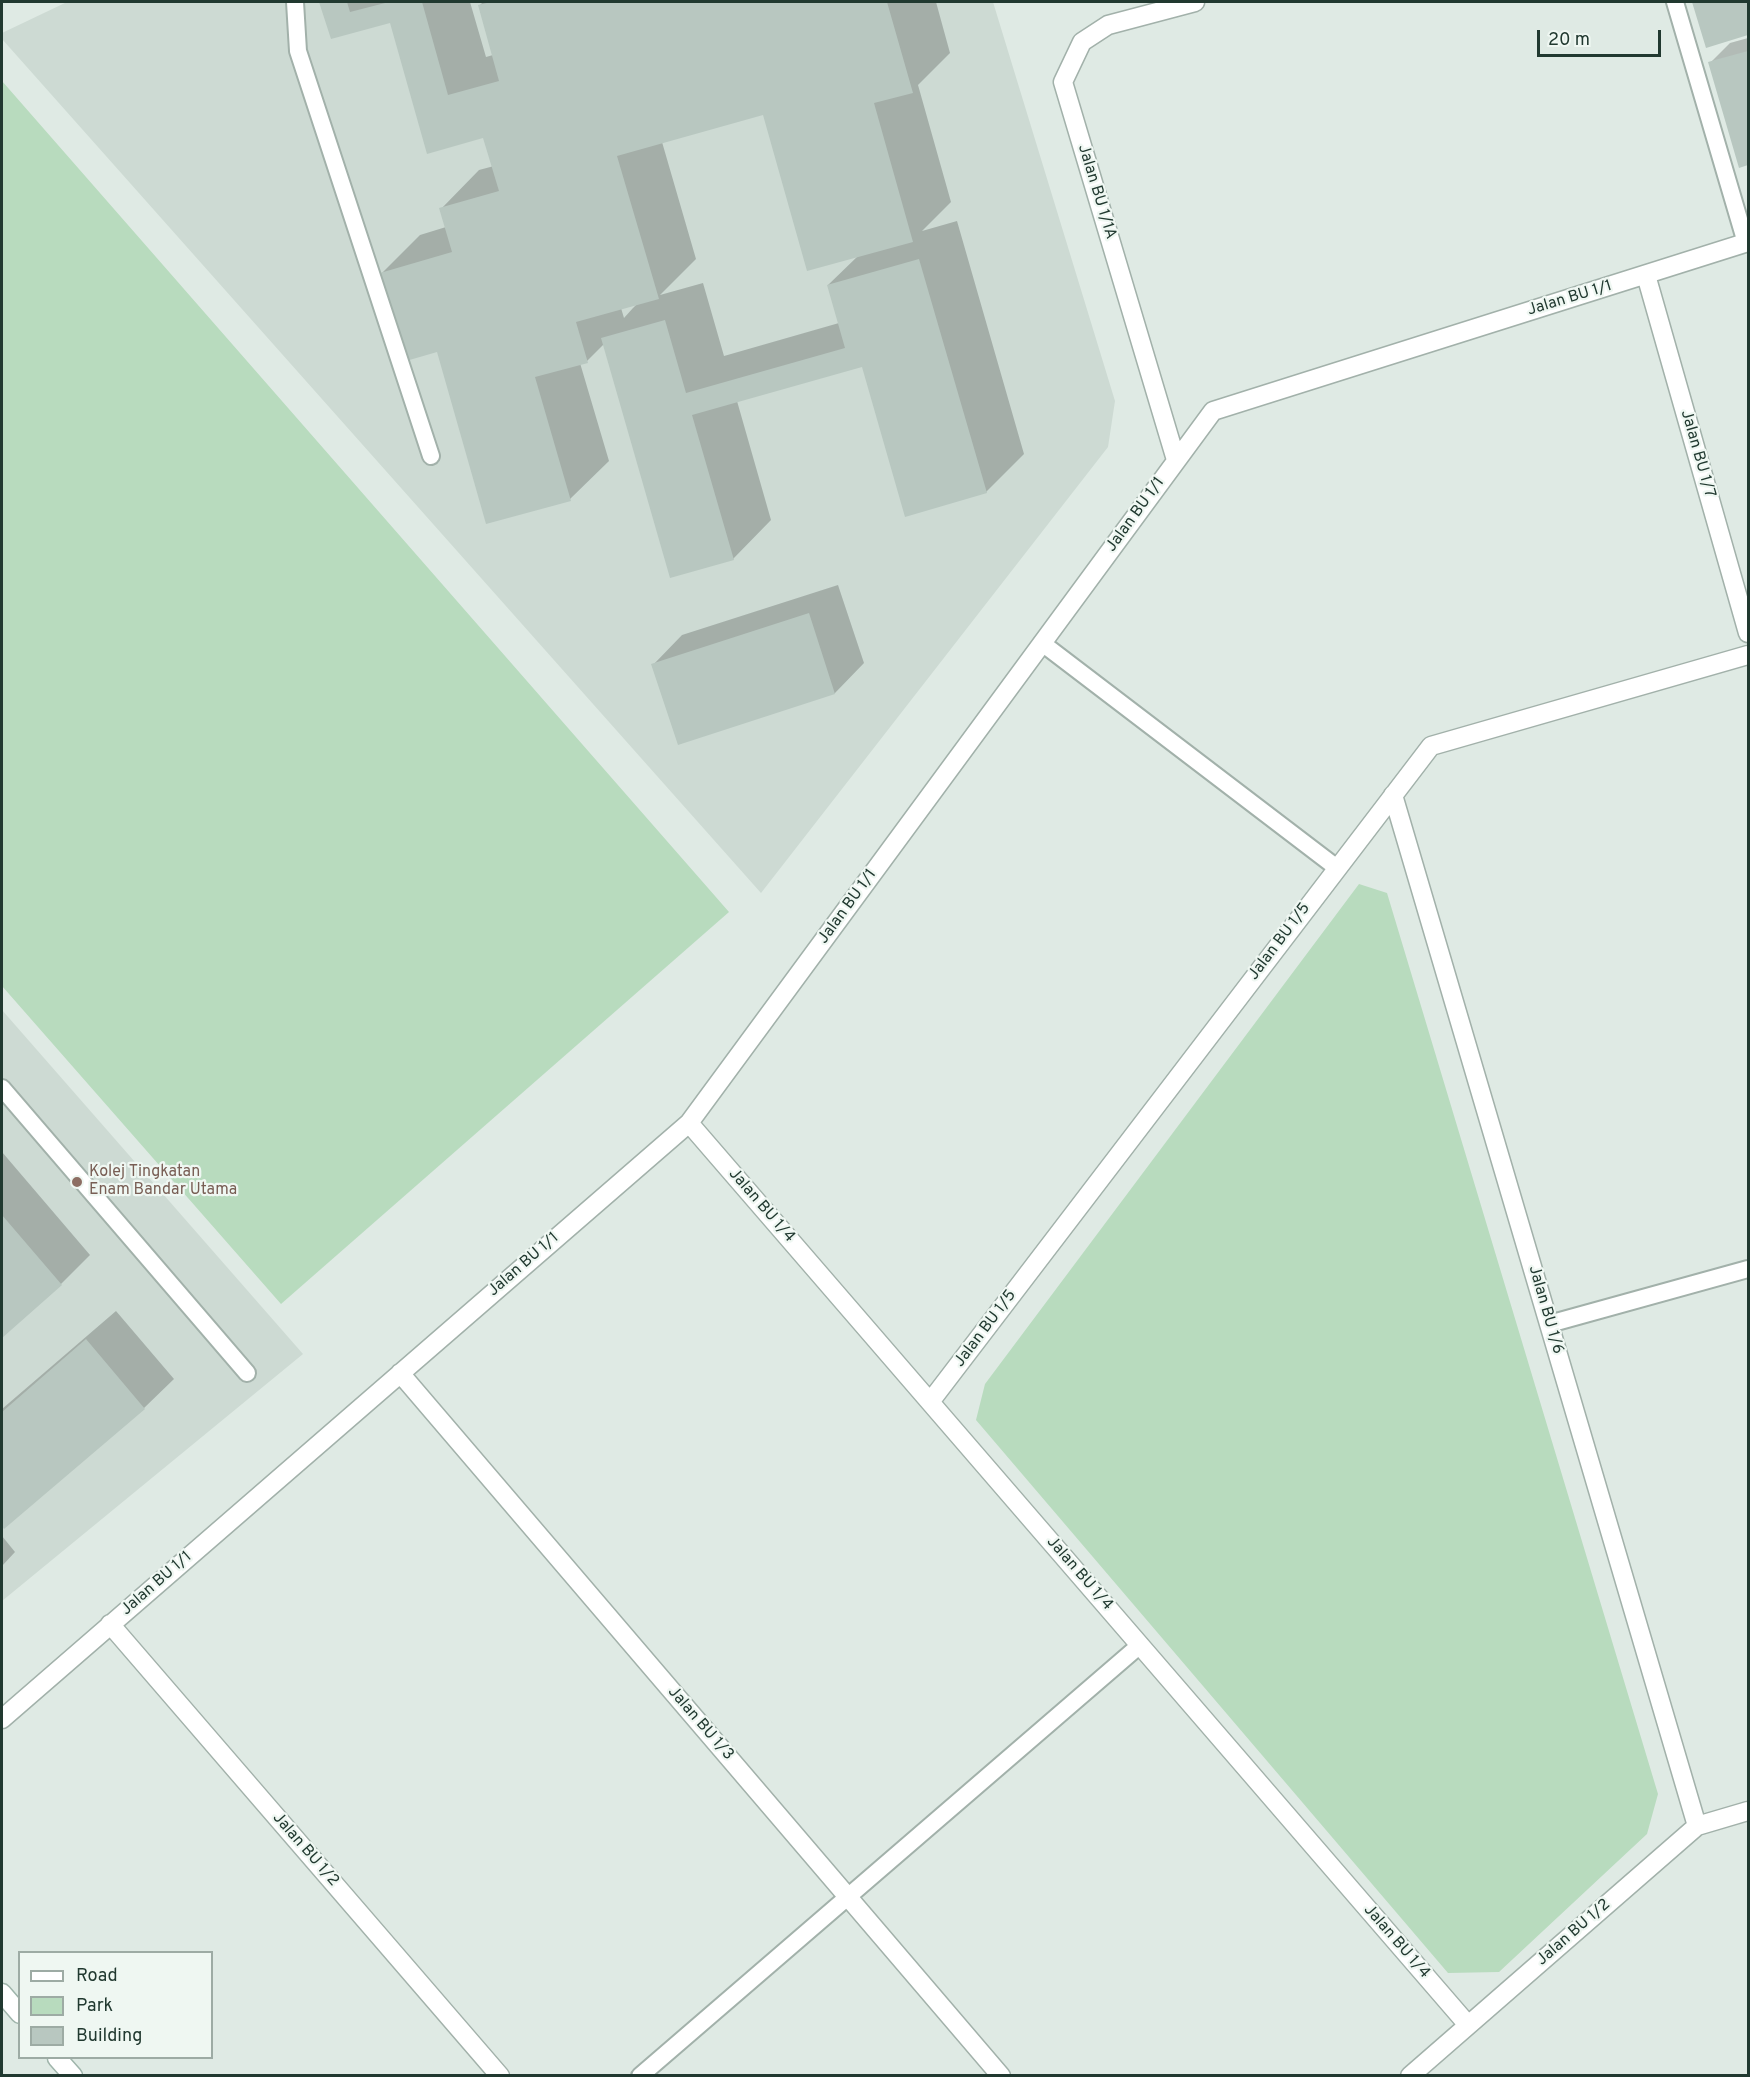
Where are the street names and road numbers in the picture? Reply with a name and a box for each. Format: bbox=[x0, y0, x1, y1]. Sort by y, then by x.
street label: Jalan BU 1/1A bbox=[1072, 142, 1120, 242]
street label: Jalan BU 1/1 bbox=[1525, 277, 1615, 321]
street label: Jalan BU 1/7 bbox=[1675, 408, 1719, 500]
street label: Jalan BU 1/1 bbox=[1102, 474, 1170, 556]
street label: Jalan BU 1/1 bbox=[814, 866, 882, 948]
street label: Jalan BU 1/5 bbox=[1245, 900, 1315, 984]
street label: Jalan BU 1/4 bbox=[724, 1165, 798, 1247]
street label: Jalan BU 1/1 bbox=[485, 1229, 563, 1301]
street label: Jalan BU 1/6 bbox=[1523, 1264, 1567, 1356]
street label: Jalan BU 1/5 bbox=[951, 1287, 1021, 1371]
street label: Jalan BU 1/4 bbox=[1042, 1533, 1116, 1615]
street label: Jalan BU 1/1 bbox=[118, 1548, 196, 1620]
street label: Jalan BU 1/3 bbox=[663, 1683, 737, 1765]
street label: Jalan BU 1/2 bbox=[268, 1809, 342, 1891]
street label: Jalan BU 1/2 bbox=[1533, 1896, 1615, 1970]
street label: Jalan BU 1/4 bbox=[1359, 1901, 1433, 1983]

